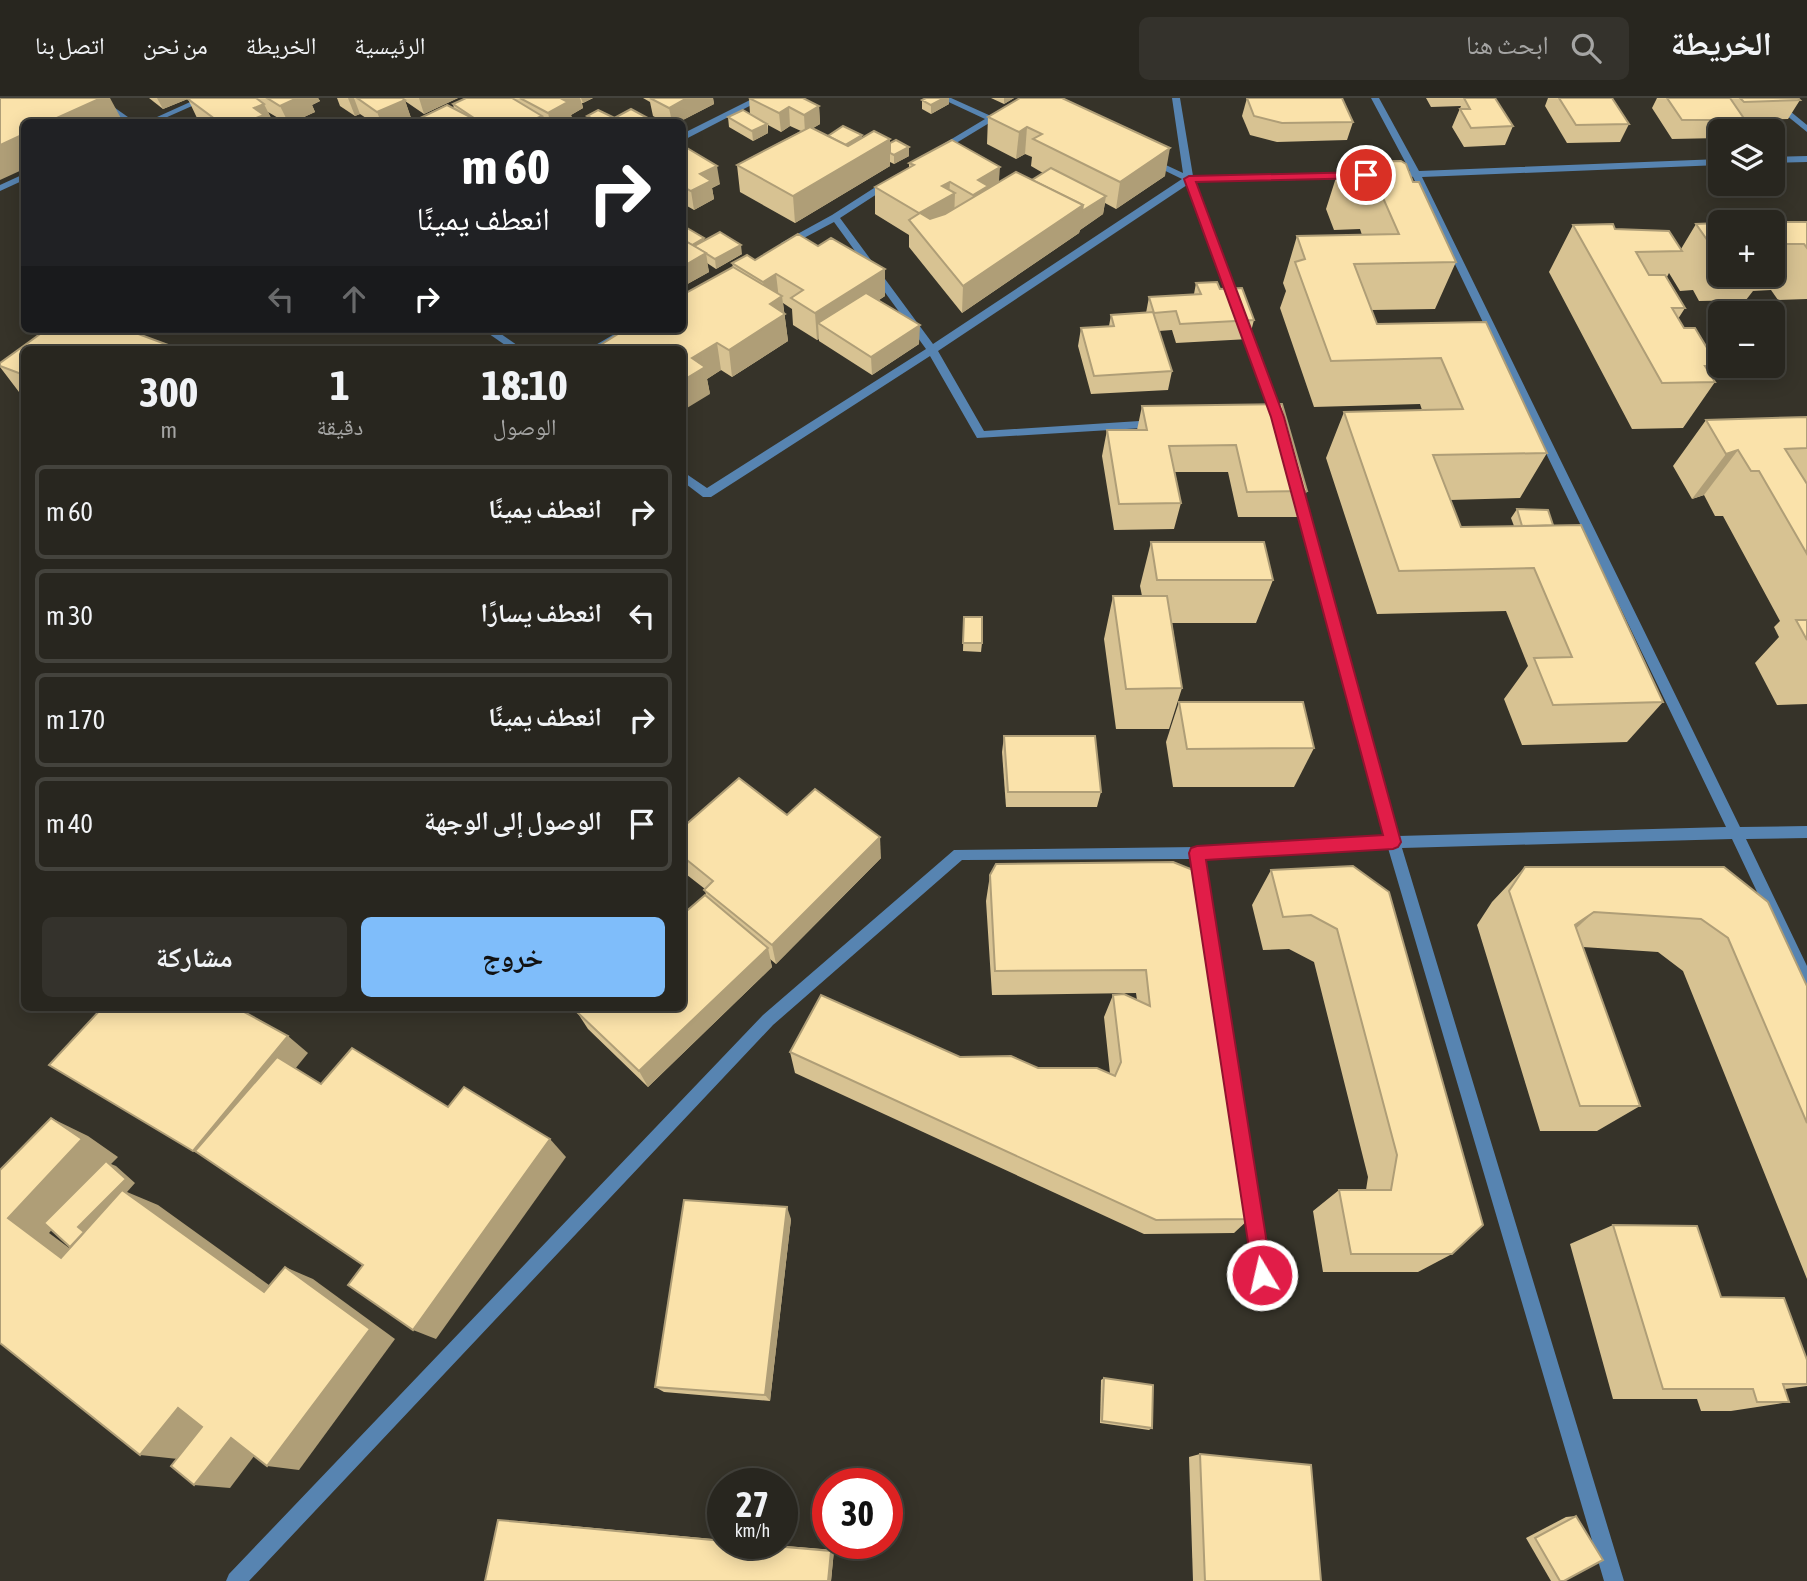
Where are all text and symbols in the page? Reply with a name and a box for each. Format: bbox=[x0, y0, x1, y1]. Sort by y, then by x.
search box bbox=[1139, 17, 1629, 80]
text: الخريطة bbox=[1671, 24, 1772, 62]
icon: search bbox=[1567, 29, 1605, 67]
text: ابحث هنا bbox=[1466, 30, 1549, 60]
text: اتصل بنا bbox=[35, 32, 105, 59]
text: من نحن bbox=[143, 32, 208, 59]
text: الخريطة bbox=[246, 32, 316, 59]
text: الرئيسية bbox=[354, 32, 425, 59]
map controls bbox=[1708, 119, 1785, 378]
button: layers bbox=[1708, 119, 1785, 196]
text: 60 m bbox=[462, 138, 550, 194]
pin bbox=[1336, 145, 1396, 205]
icon: right bbox=[574, 147, 665, 238]
icon: arrive bbox=[1347, 156, 1385, 194]
text: انعطف يمينًا bbox=[417, 200, 550, 237]
button: + bbox=[1708, 210, 1785, 287]
icon: left bbox=[262, 280, 300, 318]
icon: ahead bbox=[335, 280, 373, 318]
icon: right bbox=[408, 280, 446, 318]
button: − bbox=[1708, 301, 1785, 378]
text: 1 bbox=[330, 361, 350, 409]
text: 18:10 bbox=[481, 361, 568, 409]
text: 300 bbox=[139, 368, 198, 416]
text: دقيقة bbox=[317, 414, 363, 440]
text: الوصول bbox=[493, 414, 556, 440]
text: m bbox=[160, 417, 177, 443]
icon: right bbox=[623, 493, 661, 531]
text: انعطف يمينًا bbox=[488, 494, 602, 524]
text: 60 m bbox=[46, 497, 93, 527]
icon: left bbox=[623, 597, 661, 635]
text: انعطف يسارًا bbox=[481, 598, 602, 628]
text: 30 m bbox=[46, 601, 93, 631]
icon: right bbox=[623, 701, 661, 739]
text: انعطف يمينًا bbox=[488, 702, 602, 732]
text: 170 m bbox=[46, 705, 105, 735]
icon: arrive bbox=[623, 805, 661, 843]
text: الوصول إلى الوجهة bbox=[424, 806, 602, 836]
text: 40 m bbox=[46, 809, 93, 839]
button: مشاركة bbox=[42, 917, 347, 997]
button: خروج bbox=[361, 917, 665, 997]
position arrow bbox=[1225, 1238, 1299, 1312]
speed limit sign: 30 bbox=[812, 1468, 903, 1559]
text: 27 bbox=[736, 1484, 769, 1524]
text: km/h bbox=[735, 1520, 770, 1541]

